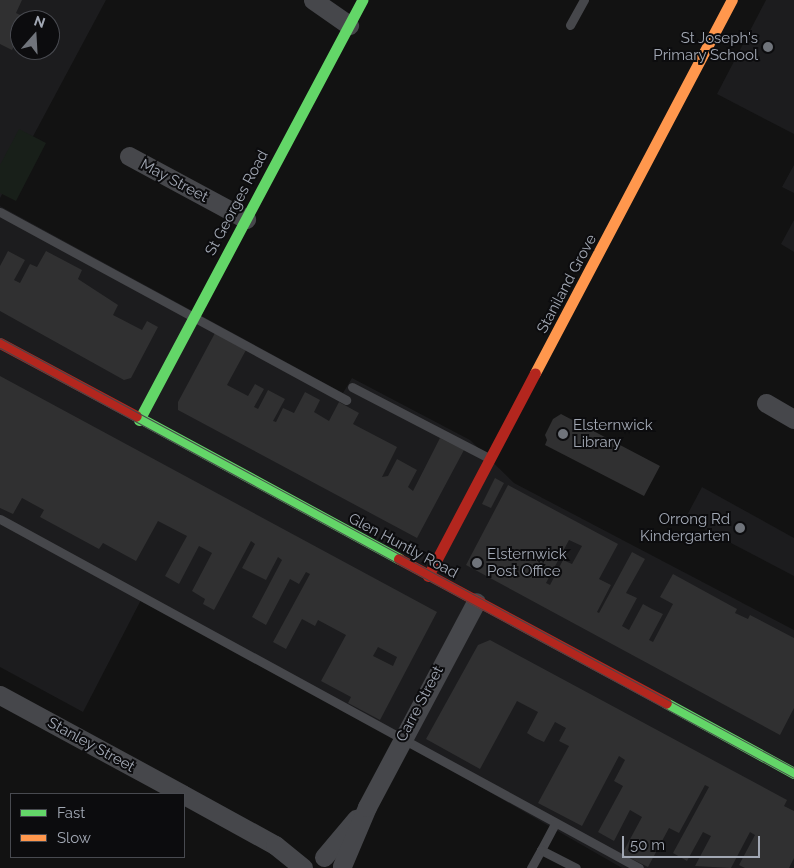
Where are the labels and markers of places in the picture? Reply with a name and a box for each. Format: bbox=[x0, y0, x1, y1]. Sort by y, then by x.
place label: St Joseph's Primary School bbox=[653, 29, 758, 64]
marker: St Joseph's Primary School bbox=[762, 41, 774, 53]
place label: Elsternwick Library bbox=[573, 416, 653, 451]
marker: Elsternwick Library bbox=[557, 428, 569, 440]
place label: Orrong Rd Kindergarten bbox=[640, 510, 730, 545]
marker: Orrong Rd Kindergarten bbox=[734, 522, 746, 534]
place label: Elsternwick Post Office bbox=[487, 545, 567, 580]
marker: Elsternwick Post Office bbox=[471, 557, 483, 569]

